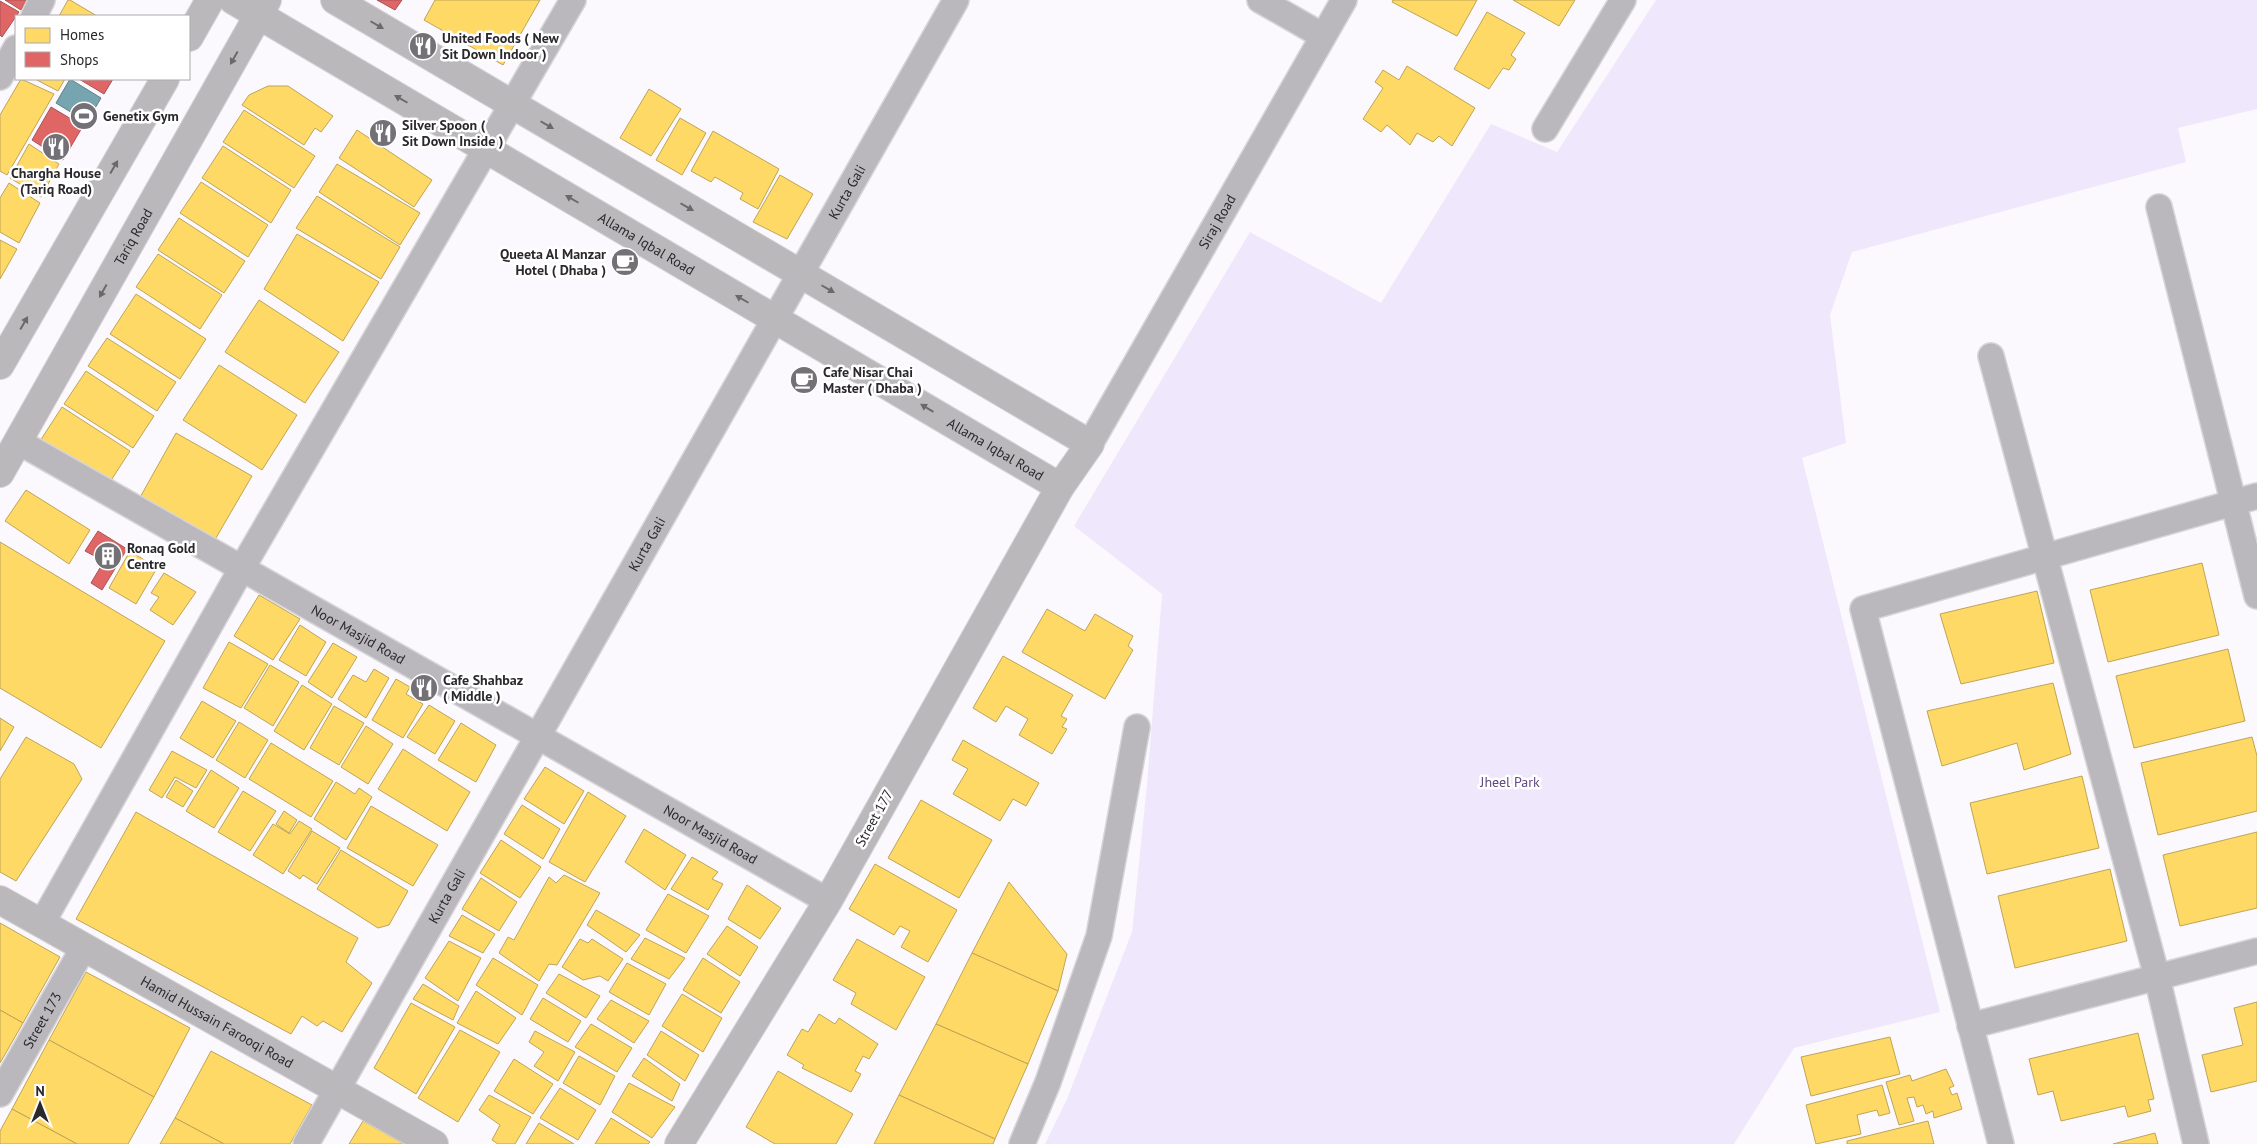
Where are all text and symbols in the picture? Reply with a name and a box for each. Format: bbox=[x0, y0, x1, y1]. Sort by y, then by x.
legend bbox=[15, 15, 190, 80]
one-way arrow bbox=[370, 20, 384, 29]
text: Homes bbox=[60, 25, 104, 44]
place label: United Foods ( New Sit Down Indoor ) bbox=[442, 29, 560, 63]
restaurant icon: United Foods ( New Sit Down Indoor ) bbox=[408, 31, 438, 61]
text: Shops bbox=[60, 50, 99, 69]
one-way arrow bbox=[230, 51, 239, 64]
one-way arrow bbox=[395, 95, 408, 104]
sports icon: Genetix Gym bbox=[69, 101, 99, 131]
place label: Genetix Gym bbox=[103, 107, 179, 125]
place label: Silver Spoon ( Sit Down Inside ) bbox=[402, 116, 503, 150]
restaurant icon: Silver Spoon ( Sit Down Inside ) bbox=[368, 118, 398, 148]
one-way arrow bbox=[541, 120, 554, 129]
restaurant icon: Chargha House (Tariq Road) bbox=[41, 132, 71, 162]
one-way arrow bbox=[110, 160, 119, 173]
street label: Kurta Gali bbox=[824, 162, 870, 222]
place label: Chargha House (Tariq Road) bbox=[11, 164, 101, 198]
street label: Siraj Road bbox=[1194, 191, 1240, 252]
one-way arrow bbox=[565, 195, 578, 204]
one-way arrow bbox=[681, 202, 694, 211]
street label: Tariq Road bbox=[110, 205, 156, 269]
street label: Allama Iqbal Road bbox=[595, 208, 698, 279]
place label: Queeta Al Manzar Hotel ( Dhaba ) bbox=[500, 245, 606, 279]
cafe icon: Queeta Al Manzar Hotel ( Dhaba ) bbox=[610, 247, 640, 277]
one-way arrow bbox=[99, 284, 108, 298]
one-way arrow bbox=[821, 285, 834, 294]
one-way arrow bbox=[735, 295, 749, 304]
one-way arrow bbox=[20, 316, 29, 329]
place label: Cafe Nisar Chai Master ( Dhaba ) bbox=[823, 363, 922, 397]
cafe icon: Cafe Nisar Chai Master ( Dhaba ) bbox=[789, 365, 819, 395]
one-way arrow bbox=[921, 404, 934, 413]
street label: Allama Iqbal Road bbox=[944, 414, 1047, 485]
street label: Kurta Gali bbox=[624, 514, 669, 574]
place label: Ronaq Gold Centre bbox=[127, 539, 195, 573]
building icon: Ronaq Gold Centre bbox=[93, 541, 123, 571]
street label: Noor Masjid Road bbox=[308, 601, 408, 668]
place label: Cafe Shahbaz ( Middle ) bbox=[443, 671, 523, 705]
restaurant icon: Cafe Shahbaz ( Middle ) bbox=[409, 673, 439, 703]
park label: Jheel Park bbox=[1479, 773, 1540, 791]
street label: Street 177 bbox=[851, 786, 897, 850]
street label: Noor Masjid Road bbox=[660, 800, 761, 868]
street label: Kurta Gali bbox=[424, 866, 469, 927]
street label: Hamid Hussain Farooqi Road bbox=[137, 972, 297, 1072]
street label: Street 173 bbox=[19, 989, 65, 1052]
north arrow bbox=[15, 1079, 65, 1129]
text: N bbox=[35, 1082, 45, 1100]

